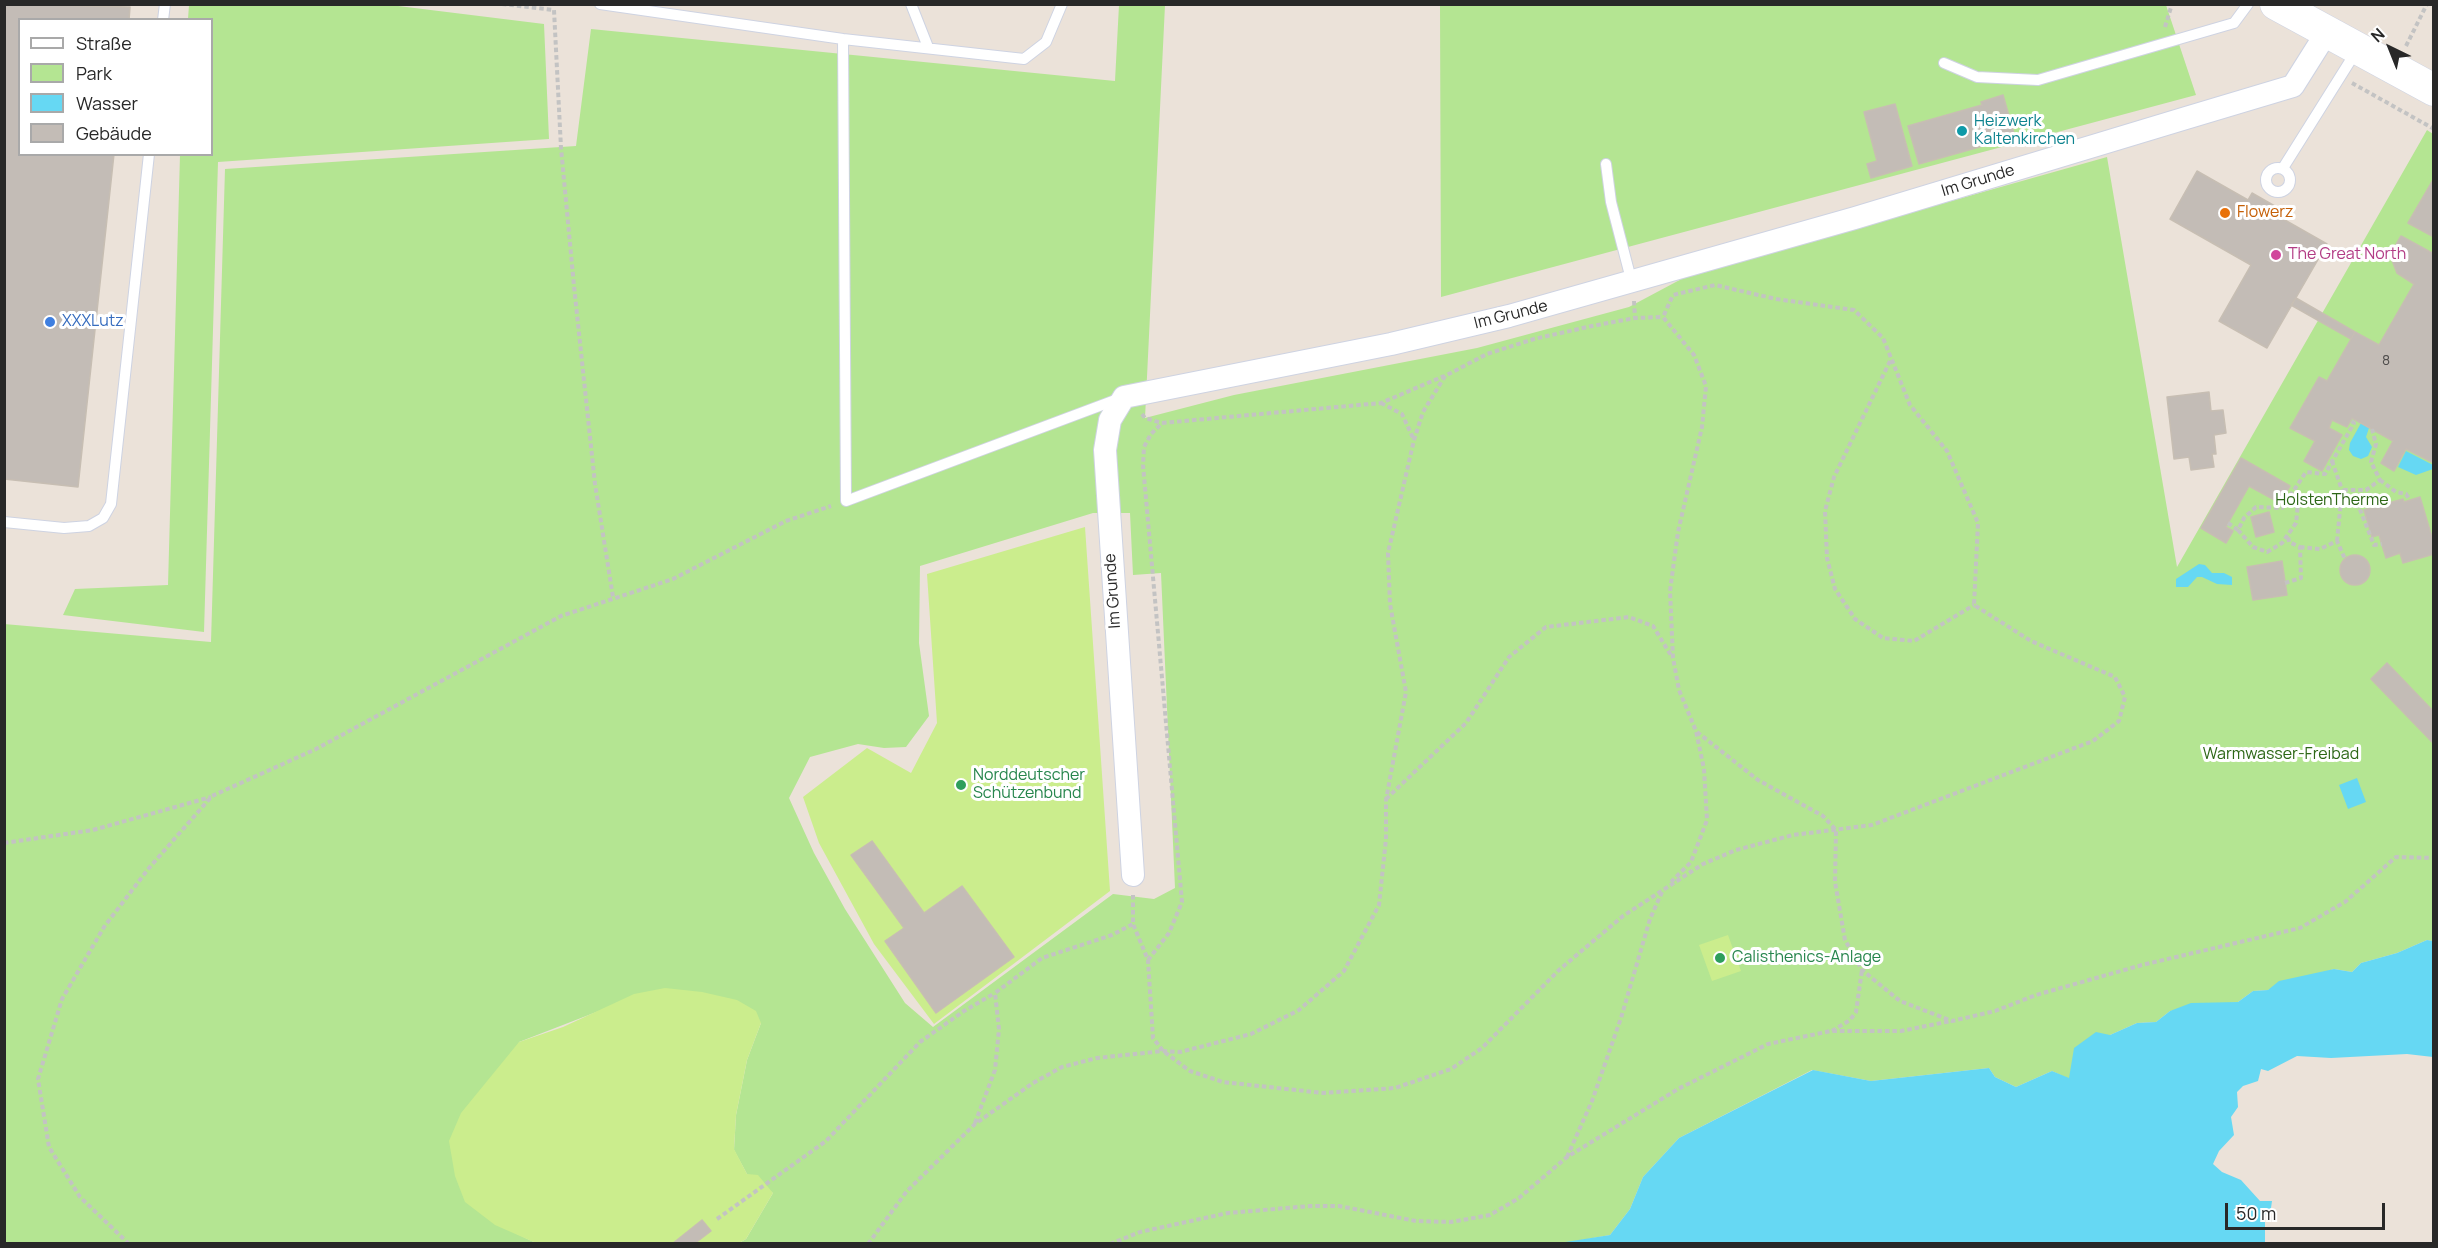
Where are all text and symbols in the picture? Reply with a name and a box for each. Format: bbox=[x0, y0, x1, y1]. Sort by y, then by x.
legend bbox=[18, 18, 213, 156]
north arrow bbox=[2360, 18, 2420, 78]
text: N bbox=[2366, 23, 2389, 47]
text: Straße bbox=[76, 31, 132, 55]
text: Park bbox=[76, 61, 112, 85]
text: Wasser bbox=[76, 91, 138, 115]
place label: Heizwerk Kaltenkirchen bbox=[1974, 112, 2075, 150]
text: Gebäude bbox=[76, 121, 152, 145]
marker: Heizwerk Kaltenkirchen bbox=[1955, 124, 1969, 138]
street label: Im Grunde bbox=[1939, 161, 2017, 201]
place label: Flowerz bbox=[2237, 203, 2293, 223]
marker: Flowerz bbox=[2218, 206, 2232, 220]
place label: The Great North bbox=[2288, 245, 2406, 265]
marker: The Great North bbox=[2269, 248, 2283, 262]
street label: Im Grunde bbox=[1472, 297, 1550, 333]
place label: XXXLutz bbox=[62, 312, 124, 332]
marker: XXXLutz bbox=[43, 315, 57, 329]
house number: 8 bbox=[2382, 353, 2390, 369]
park label: HolstenTherme bbox=[2275, 491, 2389, 511]
street label: Im Grunde bbox=[1101, 553, 1125, 629]
park label: Warmwasser-Freibad bbox=[2203, 745, 2359, 765]
place label: Norddeutscher Schützenbund bbox=[973, 766, 1085, 804]
marker: Norddeutscher Schützenbund bbox=[954, 778, 968, 792]
place label: Calisthenics-Anlage bbox=[1732, 948, 1881, 968]
marker: Calisthenics-Anlage bbox=[1713, 951, 1727, 965]
scale bar bbox=[2228, 1191, 2388, 1229]
text: 50 m bbox=[2236, 1201, 2276, 1225]

